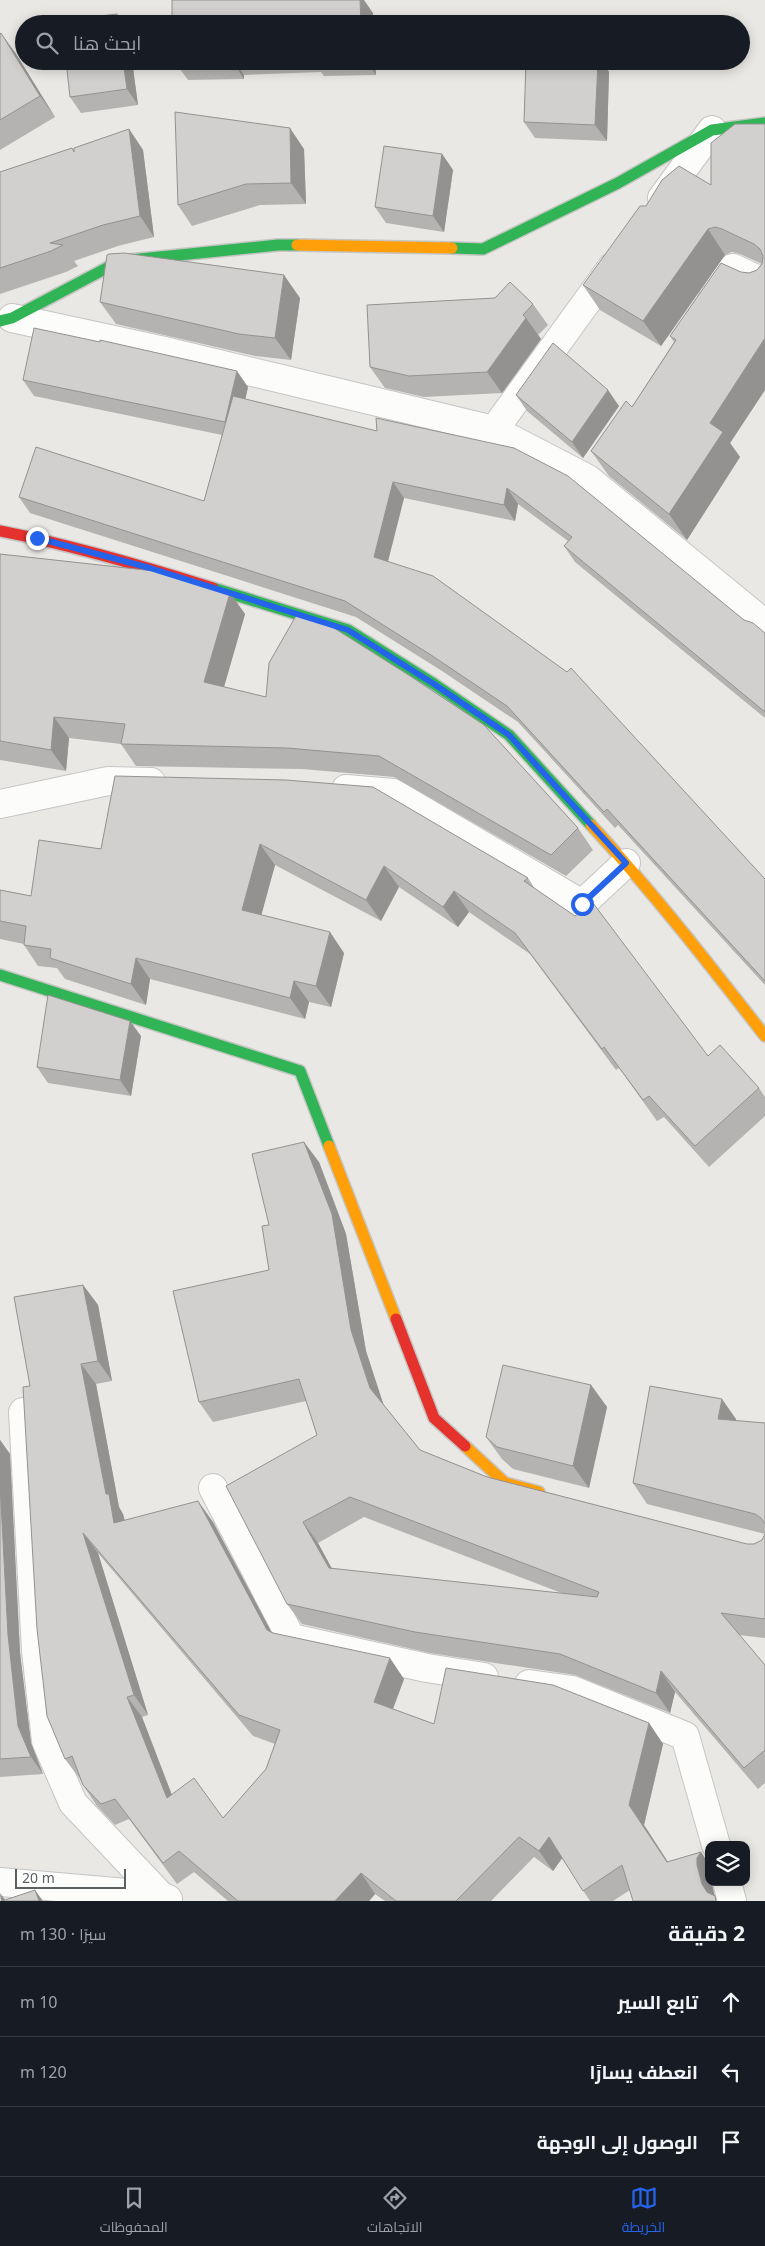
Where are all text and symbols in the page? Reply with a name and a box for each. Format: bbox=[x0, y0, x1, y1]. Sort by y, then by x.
search box bbox=[15, 15, 750, 70]
icon: search bbox=[33, 29, 61, 57]
text: ابحث هنا bbox=[73, 30, 141, 56]
route end bbox=[26, 527, 49, 550]
route start bbox=[571, 893, 594, 916]
map controls bbox=[705, 1841, 750, 1886]
button: layers bbox=[705, 1841, 750, 1886]
scale bar bbox=[15, 1866, 126, 1889]
text: 20 m bbox=[22, 1868, 55, 1887]
text: 2 دقيقة bbox=[668, 1919, 745, 1947]
text: سيرًا · 130 m bbox=[20, 1923, 106, 1945]
icon: ahead bbox=[717, 1988, 745, 2016]
text: تابع السير bbox=[618, 1989, 698, 2015]
text: 10 m bbox=[20, 1991, 57, 2013]
icon: left bbox=[717, 2058, 745, 2086]
text: انعطف يسارًا bbox=[589, 2059, 698, 2085]
text: 120 m bbox=[20, 2061, 67, 2083]
icon: arrive bbox=[717, 2128, 745, 2156]
text: الوصول إلى الوجهة bbox=[537, 2129, 698, 2155]
tab: المحفوظات bbox=[100, 2184, 168, 2240]
tab: الاتجاهات bbox=[367, 2184, 422, 2240]
tab: الخريطة bbox=[622, 2184, 665, 2240]

